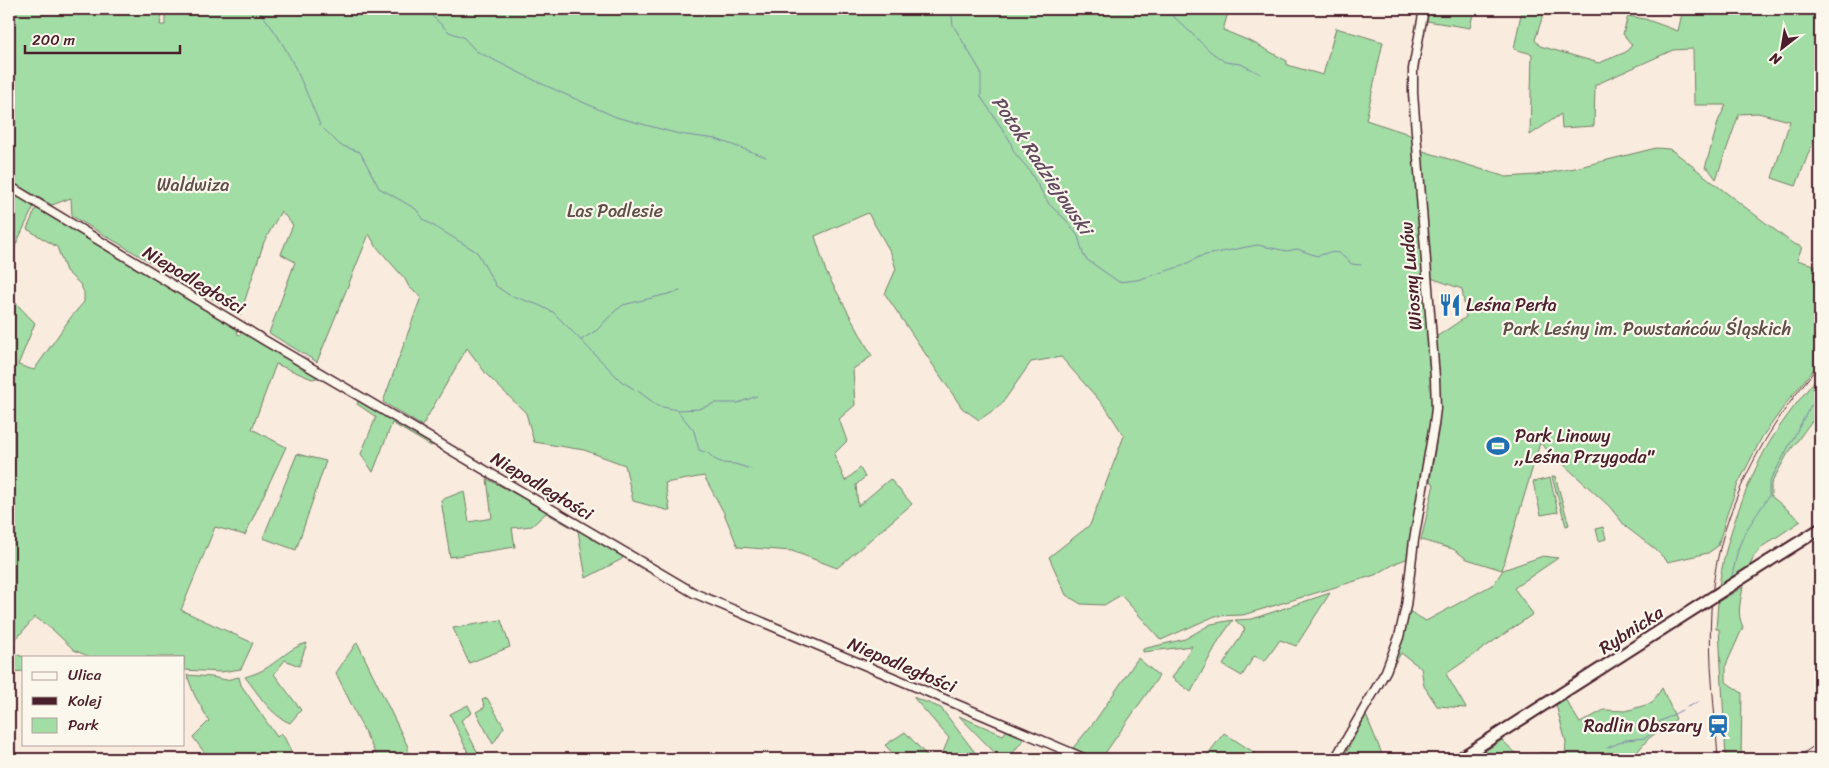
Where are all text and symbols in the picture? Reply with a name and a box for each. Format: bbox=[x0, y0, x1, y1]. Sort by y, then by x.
scale bar bbox=[25, 22, 180, 54]
north arrow bbox=[1756, 22, 1806, 72]
text: 200 m bbox=[32, 27, 76, 53]
text: N bbox=[1765, 45, 1787, 72]
water label: Potok Radziejowski bbox=[983, 89, 1103, 245]
park label: Waldwiza bbox=[157, 169, 229, 201]
park label: Las Podlesie bbox=[567, 195, 663, 227]
street label: Wiosny Ludów bbox=[1390, 220, 1432, 332]
street label: Niepodległości bbox=[136, 237, 253, 324]
place label: Leśna Perła bbox=[1466, 289, 1557, 321]
restaurant icon: Leśna Perła bbox=[1437, 292, 1463, 318]
park label: Park Leśny im. Powstańców Śląskich bbox=[1503, 313, 1791, 345]
place label: Park Linowy ,,Leśna Przygoda" bbox=[1514, 420, 1656, 473]
sports icon: Park Linowy ,,Leśna Przygoda" bbox=[1485, 433, 1511, 459]
street label: Niepodległości bbox=[484, 443, 601, 530]
street label: Rybnicka bbox=[1592, 596, 1671, 663]
street label: Niepodległości bbox=[843, 628, 962, 703]
legend bbox=[22, 656, 185, 746]
text: Ulica bbox=[68, 662, 102, 688]
text: Kolej bbox=[68, 688, 102, 714]
place label: Radlin Obszary bbox=[1584, 710, 1703, 742]
text: Park bbox=[68, 712, 99, 738]
station icon: Radlin Obszary bbox=[1705, 713, 1731, 739]

